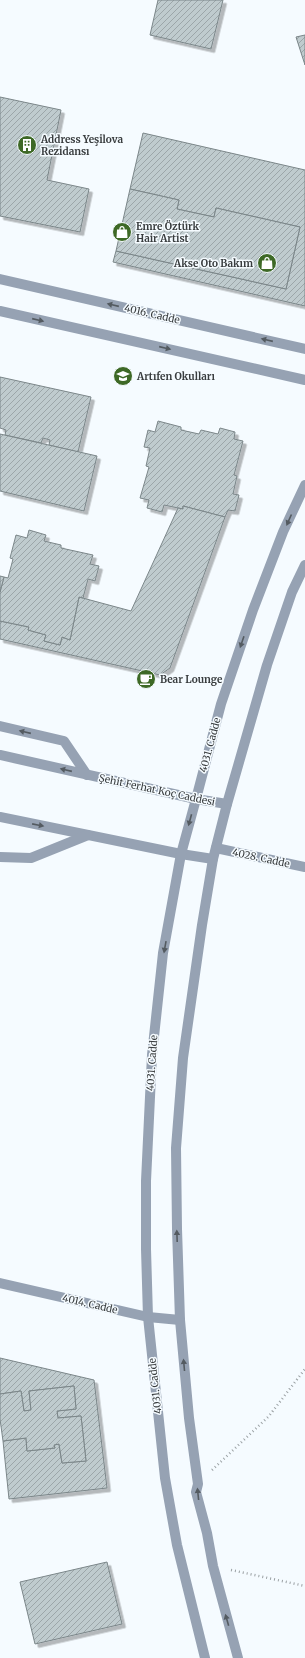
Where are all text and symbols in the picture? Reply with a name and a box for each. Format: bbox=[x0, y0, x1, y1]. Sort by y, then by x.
place label: Address Yeşilova Rezidansı bbox=[40, 133, 123, 158]
building icon: Address Yeşilova Rezidansı bbox=[16, 134, 38, 156]
place label: Emre Öztürk Hair Artist bbox=[136, 220, 200, 245]
shop icon: Emre Öztürk Hair Artist bbox=[111, 221, 133, 243]
shop icon: Akse Oto Bakım bbox=[256, 252, 278, 274]
place label: Akse Oto Bakım bbox=[173, 257, 253, 270]
street label: 4016. Cadde bbox=[123, 301, 181, 327]
one-way arrow bbox=[107, 302, 119, 308]
one-way arrow bbox=[32, 317, 44, 323]
one-way arrow bbox=[261, 337, 273, 343]
one-way arrow bbox=[159, 346, 171, 352]
school or university icon: Artıfen Okulları bbox=[112, 365, 134, 387]
place label: Artıfen Okulları bbox=[136, 370, 215, 383]
one-way arrow bbox=[286, 515, 292, 526]
one-way arrow bbox=[239, 636, 245, 648]
cafe icon: Bear Lounge bbox=[135, 668, 157, 690]
place label: Bear Lounge bbox=[160, 673, 223, 686]
street label: 4031. Cadde bbox=[196, 716, 224, 774]
one-way arrow bbox=[19, 729, 31, 735]
one-way arrow bbox=[59, 767, 71, 773]
street label: Şehit Ferhat Koç Caddesi bbox=[98, 771, 216, 809]
one-way arrow bbox=[187, 814, 193, 826]
one-way arrow bbox=[32, 822, 44, 828]
street label: 4028. Cadde bbox=[231, 846, 291, 870]
one-way arrow bbox=[161, 941, 167, 953]
street label: 4031. Cadde bbox=[144, 1035, 160, 1091]
one-way arrow bbox=[174, 1229, 180, 1242]
street label: 4014. Cadde bbox=[61, 1291, 119, 1317]
street label: 4031. Cadde bbox=[146, 1357, 164, 1415]
one-way arrow bbox=[181, 1359, 188, 1371]
one-way arrow bbox=[194, 1488, 201, 1500]
one-way arrow bbox=[224, 1614, 230, 1626]

